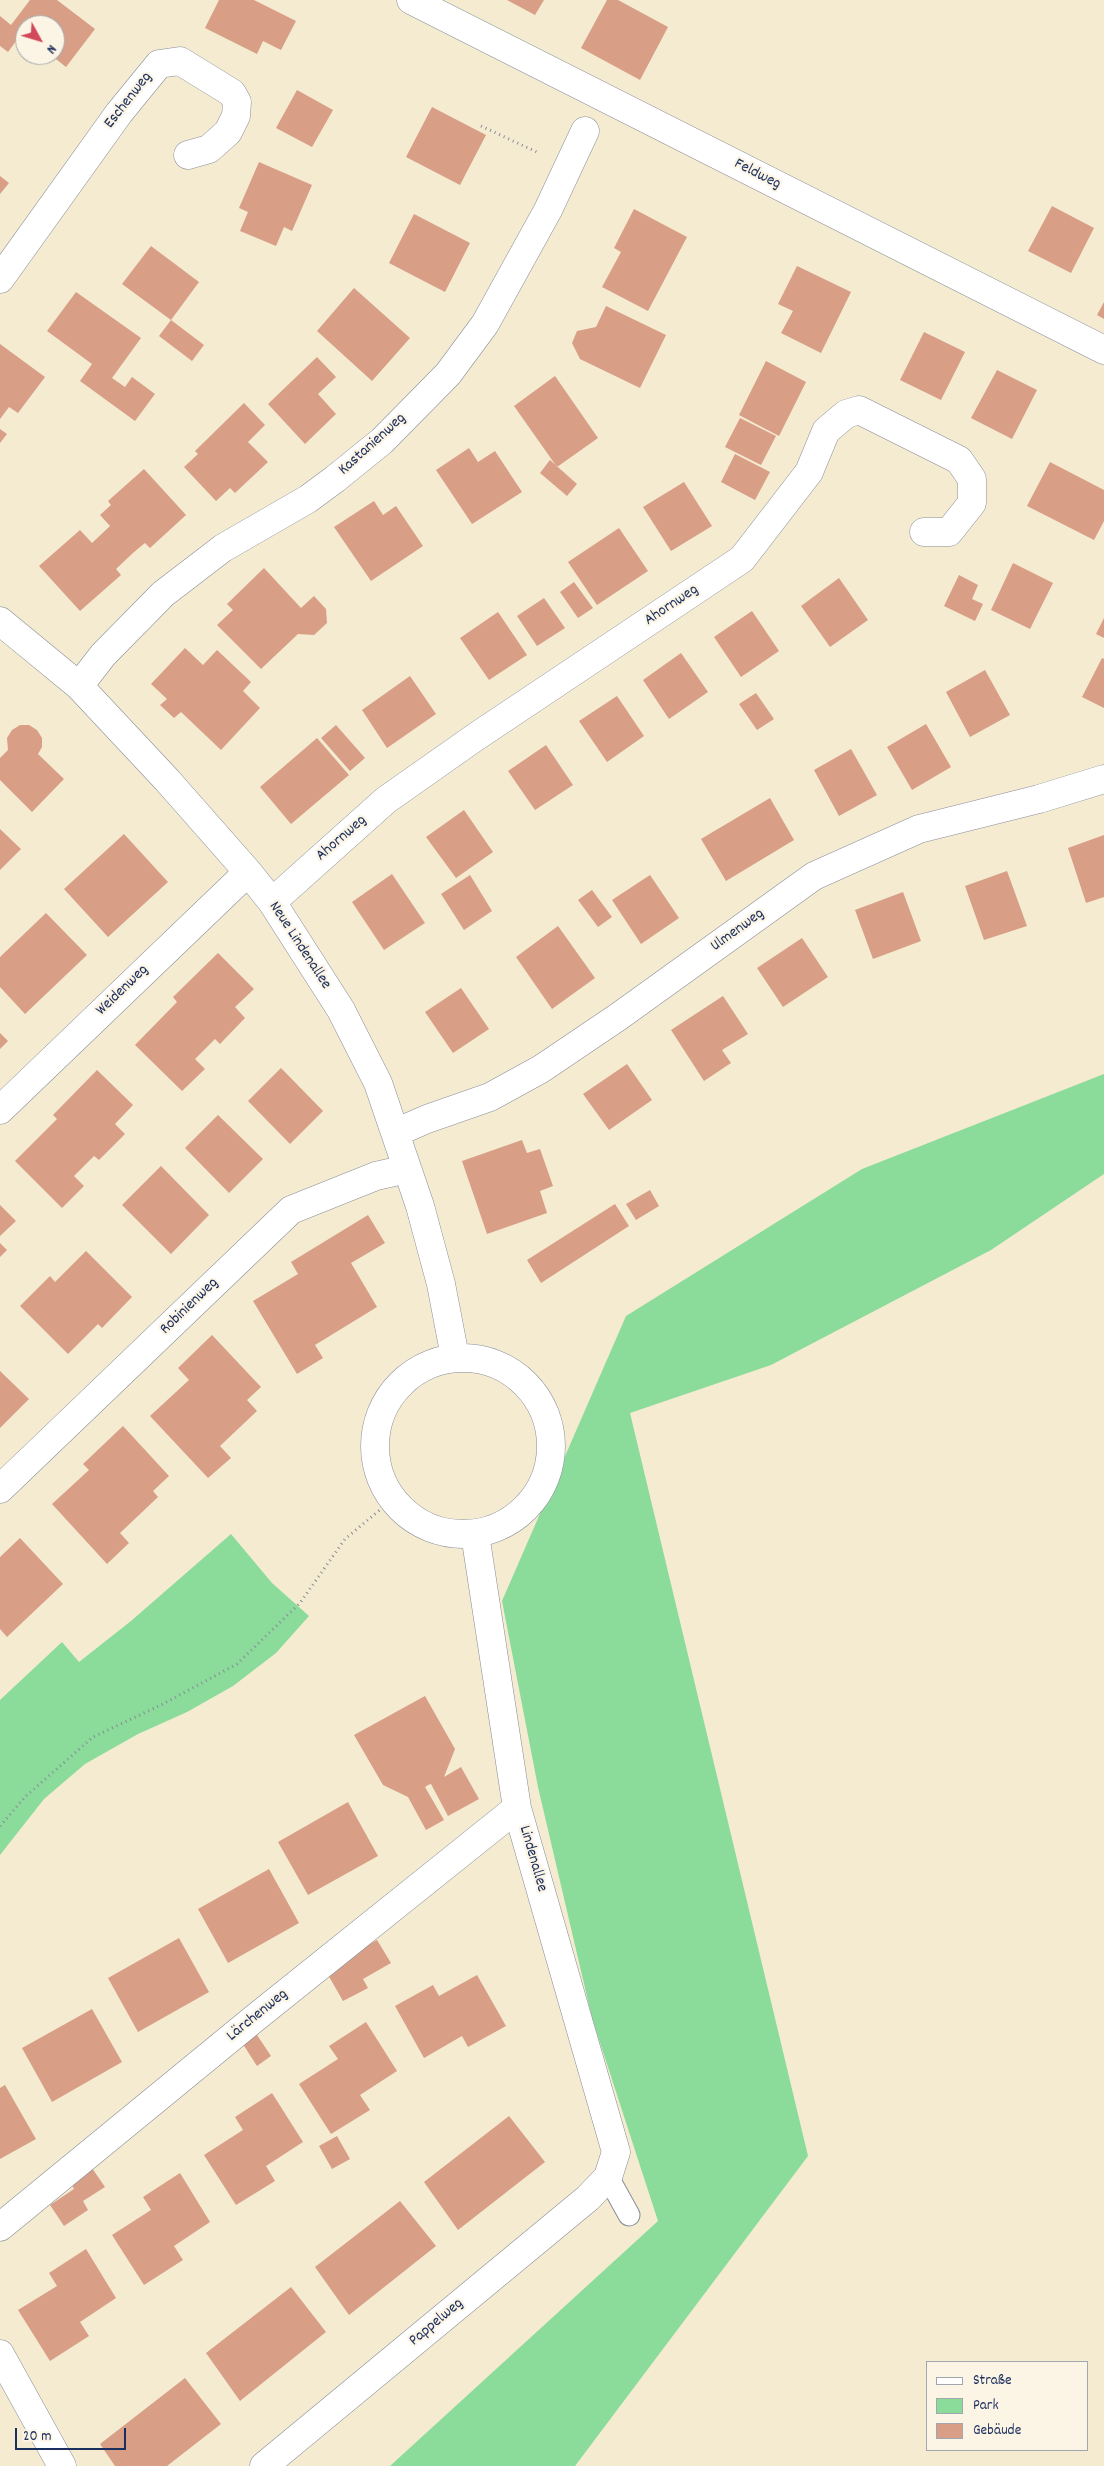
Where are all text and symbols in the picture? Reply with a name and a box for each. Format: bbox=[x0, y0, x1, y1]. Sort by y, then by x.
north arrow bbox=[15, 15, 65, 65]
text: N bbox=[41, 40, 61, 58]
street label: Eschenweg bbox=[101, 69, 157, 133]
street label: Feldweg bbox=[730, 155, 784, 195]
street label: Kastanienweg bbox=[335, 410, 411, 480]
street label: Ahornweg bbox=[641, 581, 703, 631]
street label: Ahornweg bbox=[313, 812, 371, 866]
street label: Neue Lindenallee bbox=[264, 899, 334, 993]
street label: Ulmenweg bbox=[708, 905, 768, 957]
street label: Weidenweg bbox=[93, 961, 153, 1021]
street label: Robinienweg bbox=[157, 1274, 223, 1340]
street label: Lindenallee bbox=[513, 1824, 551, 1894]
street label: Lärchenweg bbox=[224, 1986, 292, 2046]
street label: Pappelweg bbox=[406, 2295, 468, 2351]
legend bbox=[926, 2361, 1089, 2451]
text: Straße bbox=[973, 2370, 1011, 2392]
text: Park bbox=[973, 2395, 999, 2417]
scale bar bbox=[18, 2418, 129, 2450]
text: Gebäude bbox=[973, 2420, 1021, 2442]
text: 20 m bbox=[23, 2426, 51, 2448]

